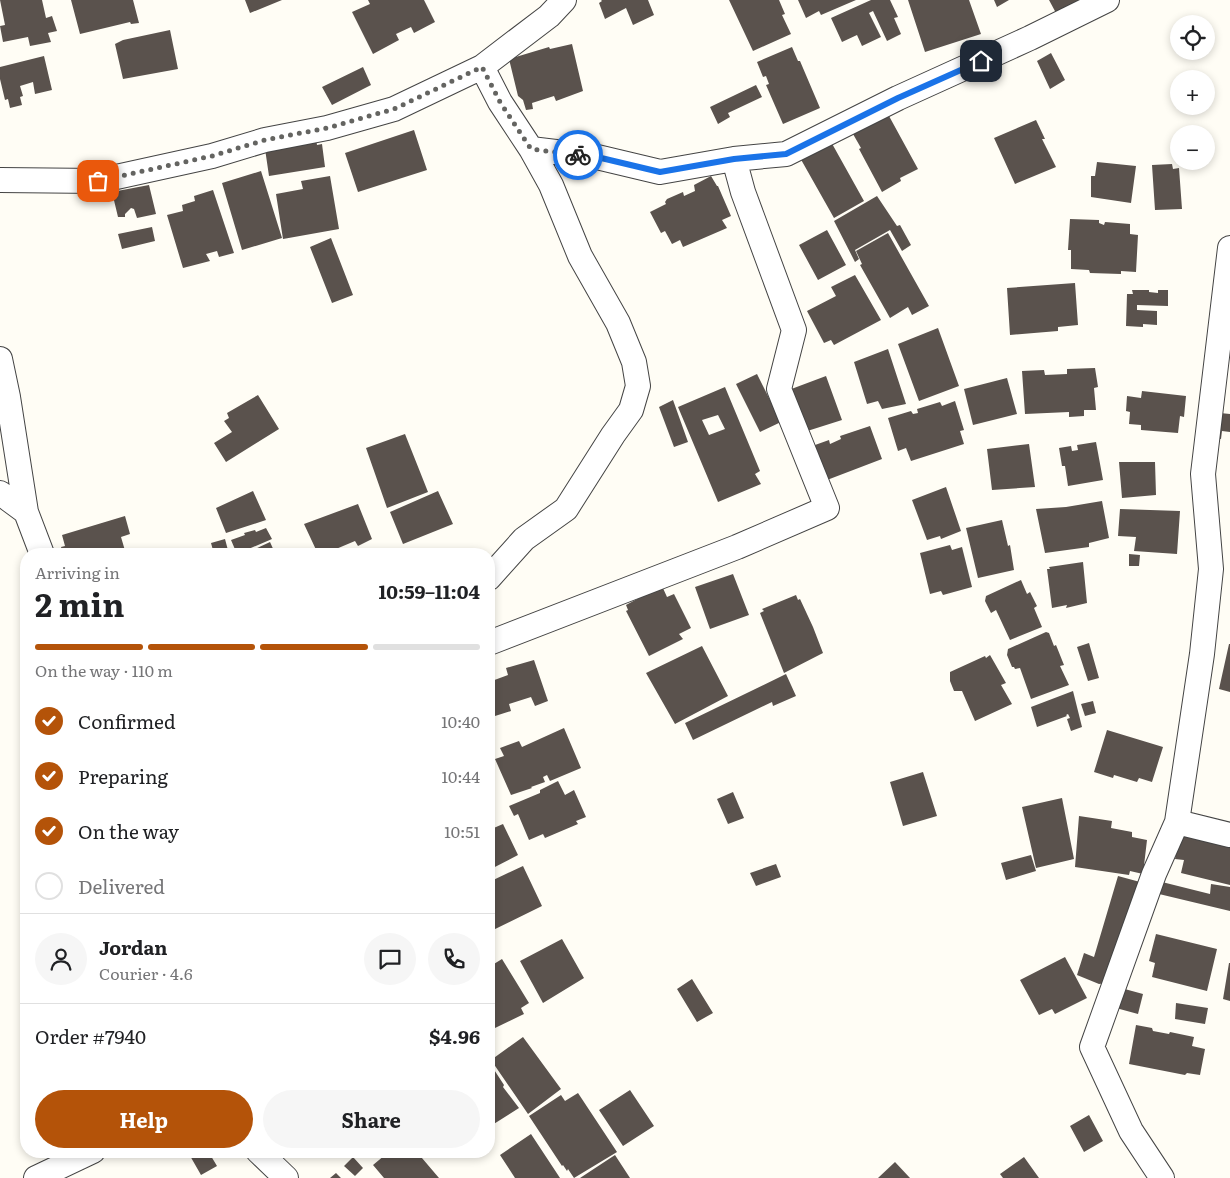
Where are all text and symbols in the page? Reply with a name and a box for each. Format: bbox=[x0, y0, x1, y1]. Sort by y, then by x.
map controls bbox=[1170, 15, 1215, 170]
button: locate bbox=[1170, 15, 1215, 60]
pin bbox=[960, 40, 1002, 82]
icon: home bbox=[967, 47, 995, 75]
button: + bbox=[1170, 70, 1215, 115]
button: − bbox=[1170, 125, 1215, 170]
courier bbox=[553, 130, 603, 180]
icon: bike bbox=[564, 141, 592, 169]
pin bbox=[77, 160, 119, 202]
icon: bag bbox=[84, 167, 112, 195]
text: Arriving in bbox=[35, 560, 120, 584]
text: 10:59–11:04 bbox=[378, 577, 480, 605]
text: 2 min bbox=[35, 579, 124, 627]
text: On the way · 110 m bbox=[35, 658, 173, 682]
icon: check bbox=[35, 707, 63, 735]
text: Confirmed bbox=[78, 707, 176, 735]
text: 10:40 bbox=[441, 709, 480, 733]
icon: check bbox=[35, 762, 63, 790]
text: Preparing bbox=[78, 762, 168, 790]
text: 10:44 bbox=[442, 764, 480, 788]
icon: check bbox=[35, 817, 63, 845]
text: On the way bbox=[78, 817, 179, 845]
text: 10:51 bbox=[444, 819, 480, 843]
text: Delivered bbox=[78, 872, 165, 900]
button: person bbox=[35, 933, 87, 985]
text: Jordan bbox=[99, 933, 168, 961]
button: chat bbox=[364, 933, 416, 985]
button: phone bbox=[428, 933, 480, 985]
text: Courier · 4.6 bbox=[99, 961, 193, 985]
text: Order #7940 bbox=[35, 1022, 146, 1050]
text: $4.96 bbox=[429, 1022, 480, 1050]
button: Help bbox=[35, 1090, 253, 1148]
button: Share bbox=[263, 1090, 480, 1148]

